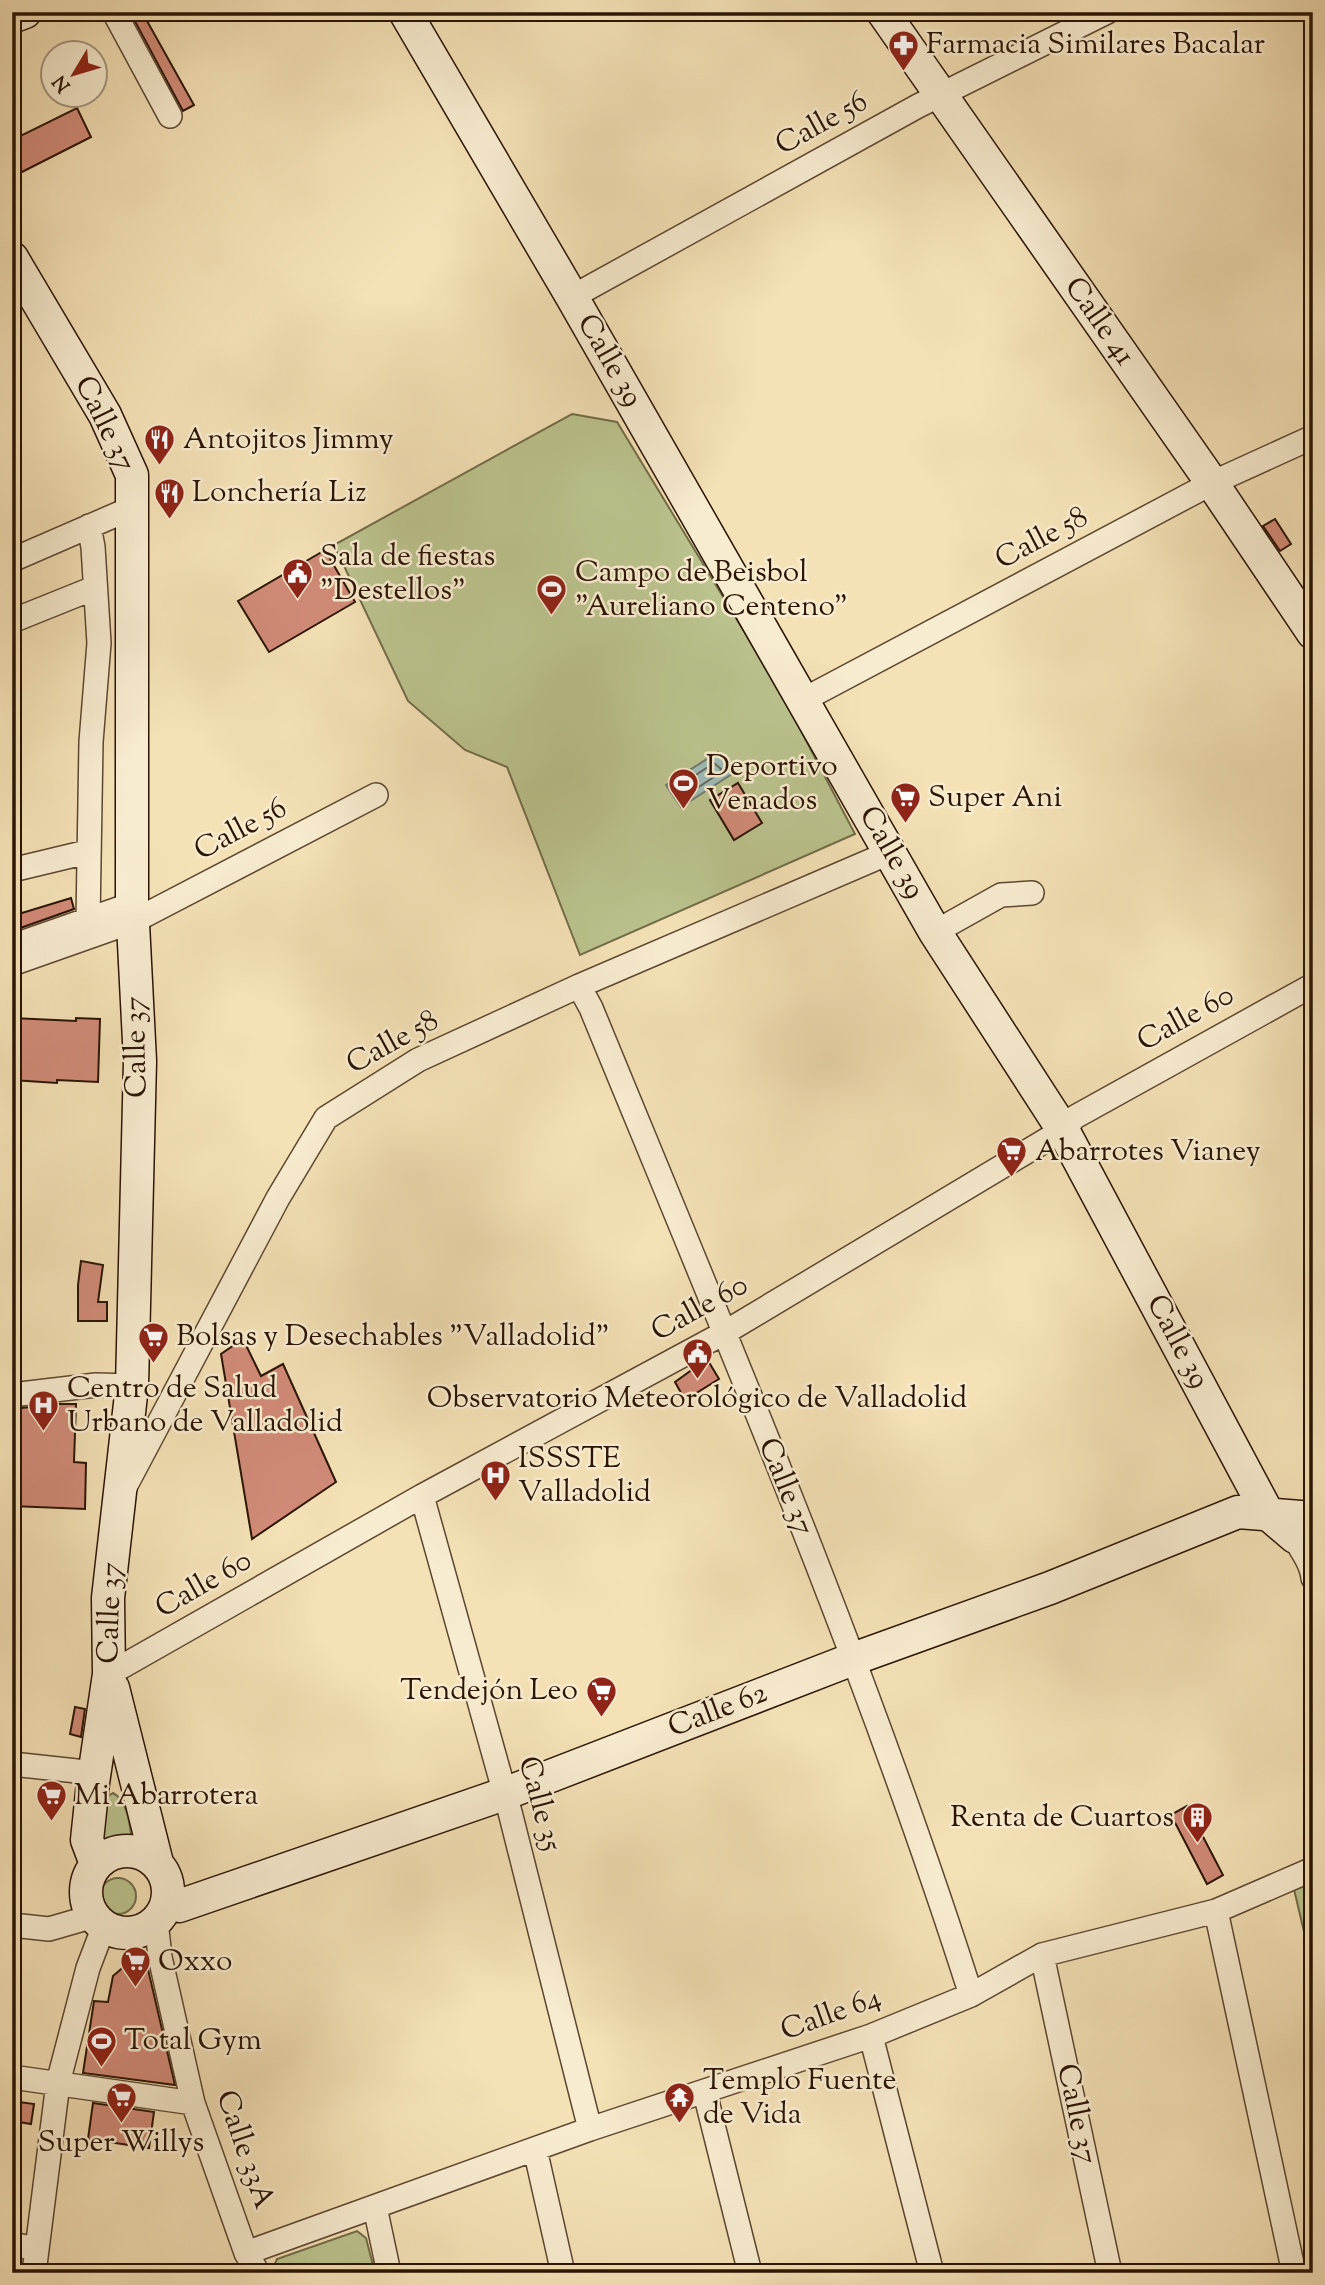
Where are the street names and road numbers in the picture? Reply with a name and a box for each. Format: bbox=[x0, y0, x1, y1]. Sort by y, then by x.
street label: Calle 56 bbox=[768, 81, 876, 167]
street label: Calle 41 bbox=[1053, 269, 1145, 375]
street label: Calle 39 bbox=[565, 307, 653, 415]
street label: Calle 37 bbox=[62, 369, 146, 479]
street label: Calle 58 bbox=[988, 497, 1096, 581]
street label: Calle 56 bbox=[187, 788, 295, 872]
street label: Calle 39 bbox=[847, 799, 935, 907]
street label: Calle 60 bbox=[1130, 975, 1242, 1063]
street label: Calle 37 bbox=[115, 996, 159, 1098]
street label: Calle 58 bbox=[339, 1000, 447, 1086]
street label: Calle 60 bbox=[644, 1265, 756, 1353]
street label: Calle 39 bbox=[1134, 1287, 1220, 1397]
street label: Calle 37 bbox=[746, 1432, 824, 1542]
street label: Calle 60 bbox=[148, 1540, 260, 1630]
street label: Calle 37 bbox=[88, 1561, 134, 1665]
street label: Calle 62 bbox=[662, 1672, 774, 1750]
street label: Calle 35 bbox=[506, 1752, 572, 1856]
street label: Calle 64 bbox=[775, 1977, 887, 2053]
street label: Calle 37 bbox=[1044, 2060, 1108, 2168]
street label: Calle 33A bbox=[204, 2085, 284, 2215]

